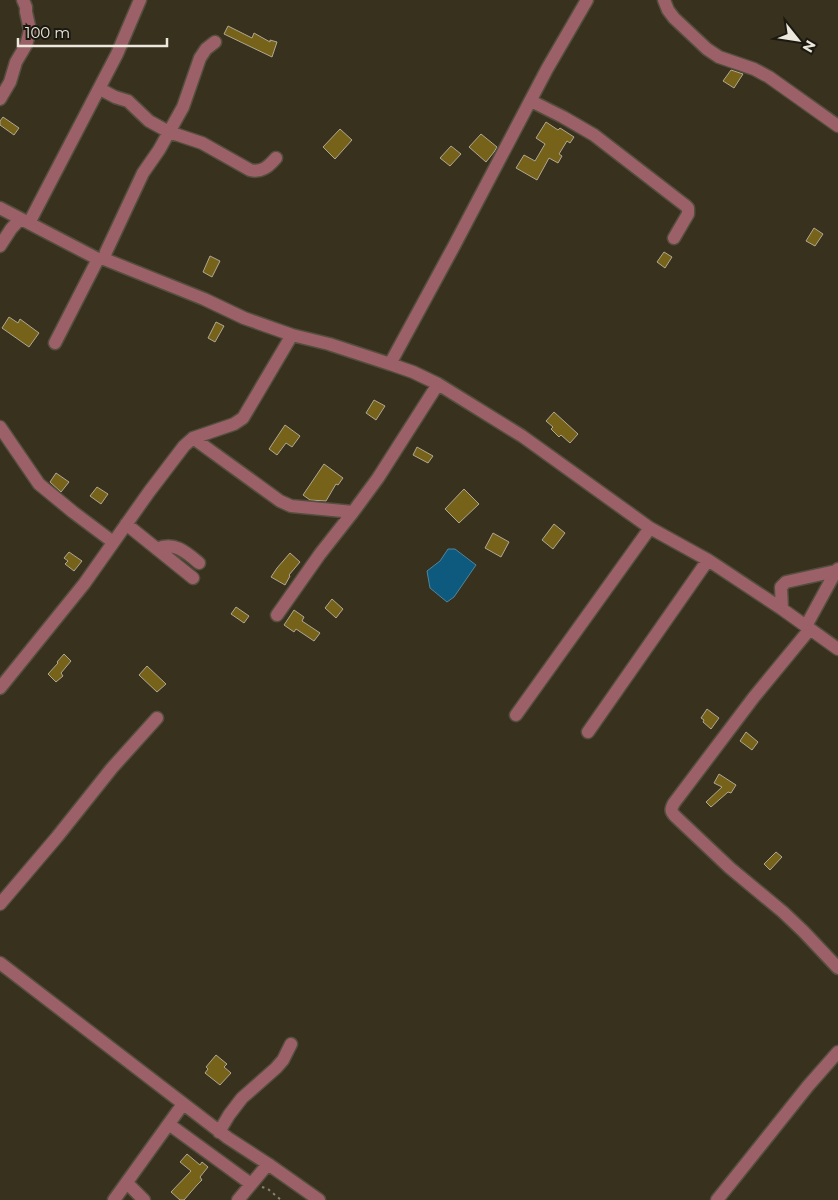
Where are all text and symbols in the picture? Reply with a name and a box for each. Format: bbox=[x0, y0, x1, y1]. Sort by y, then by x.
scale bar bbox=[18, 15, 166, 47]
north arrow bbox=[773, 15, 823, 65]
text: 100 m bbox=[25, 23, 70, 42]
text: N bbox=[799, 37, 820, 56]

